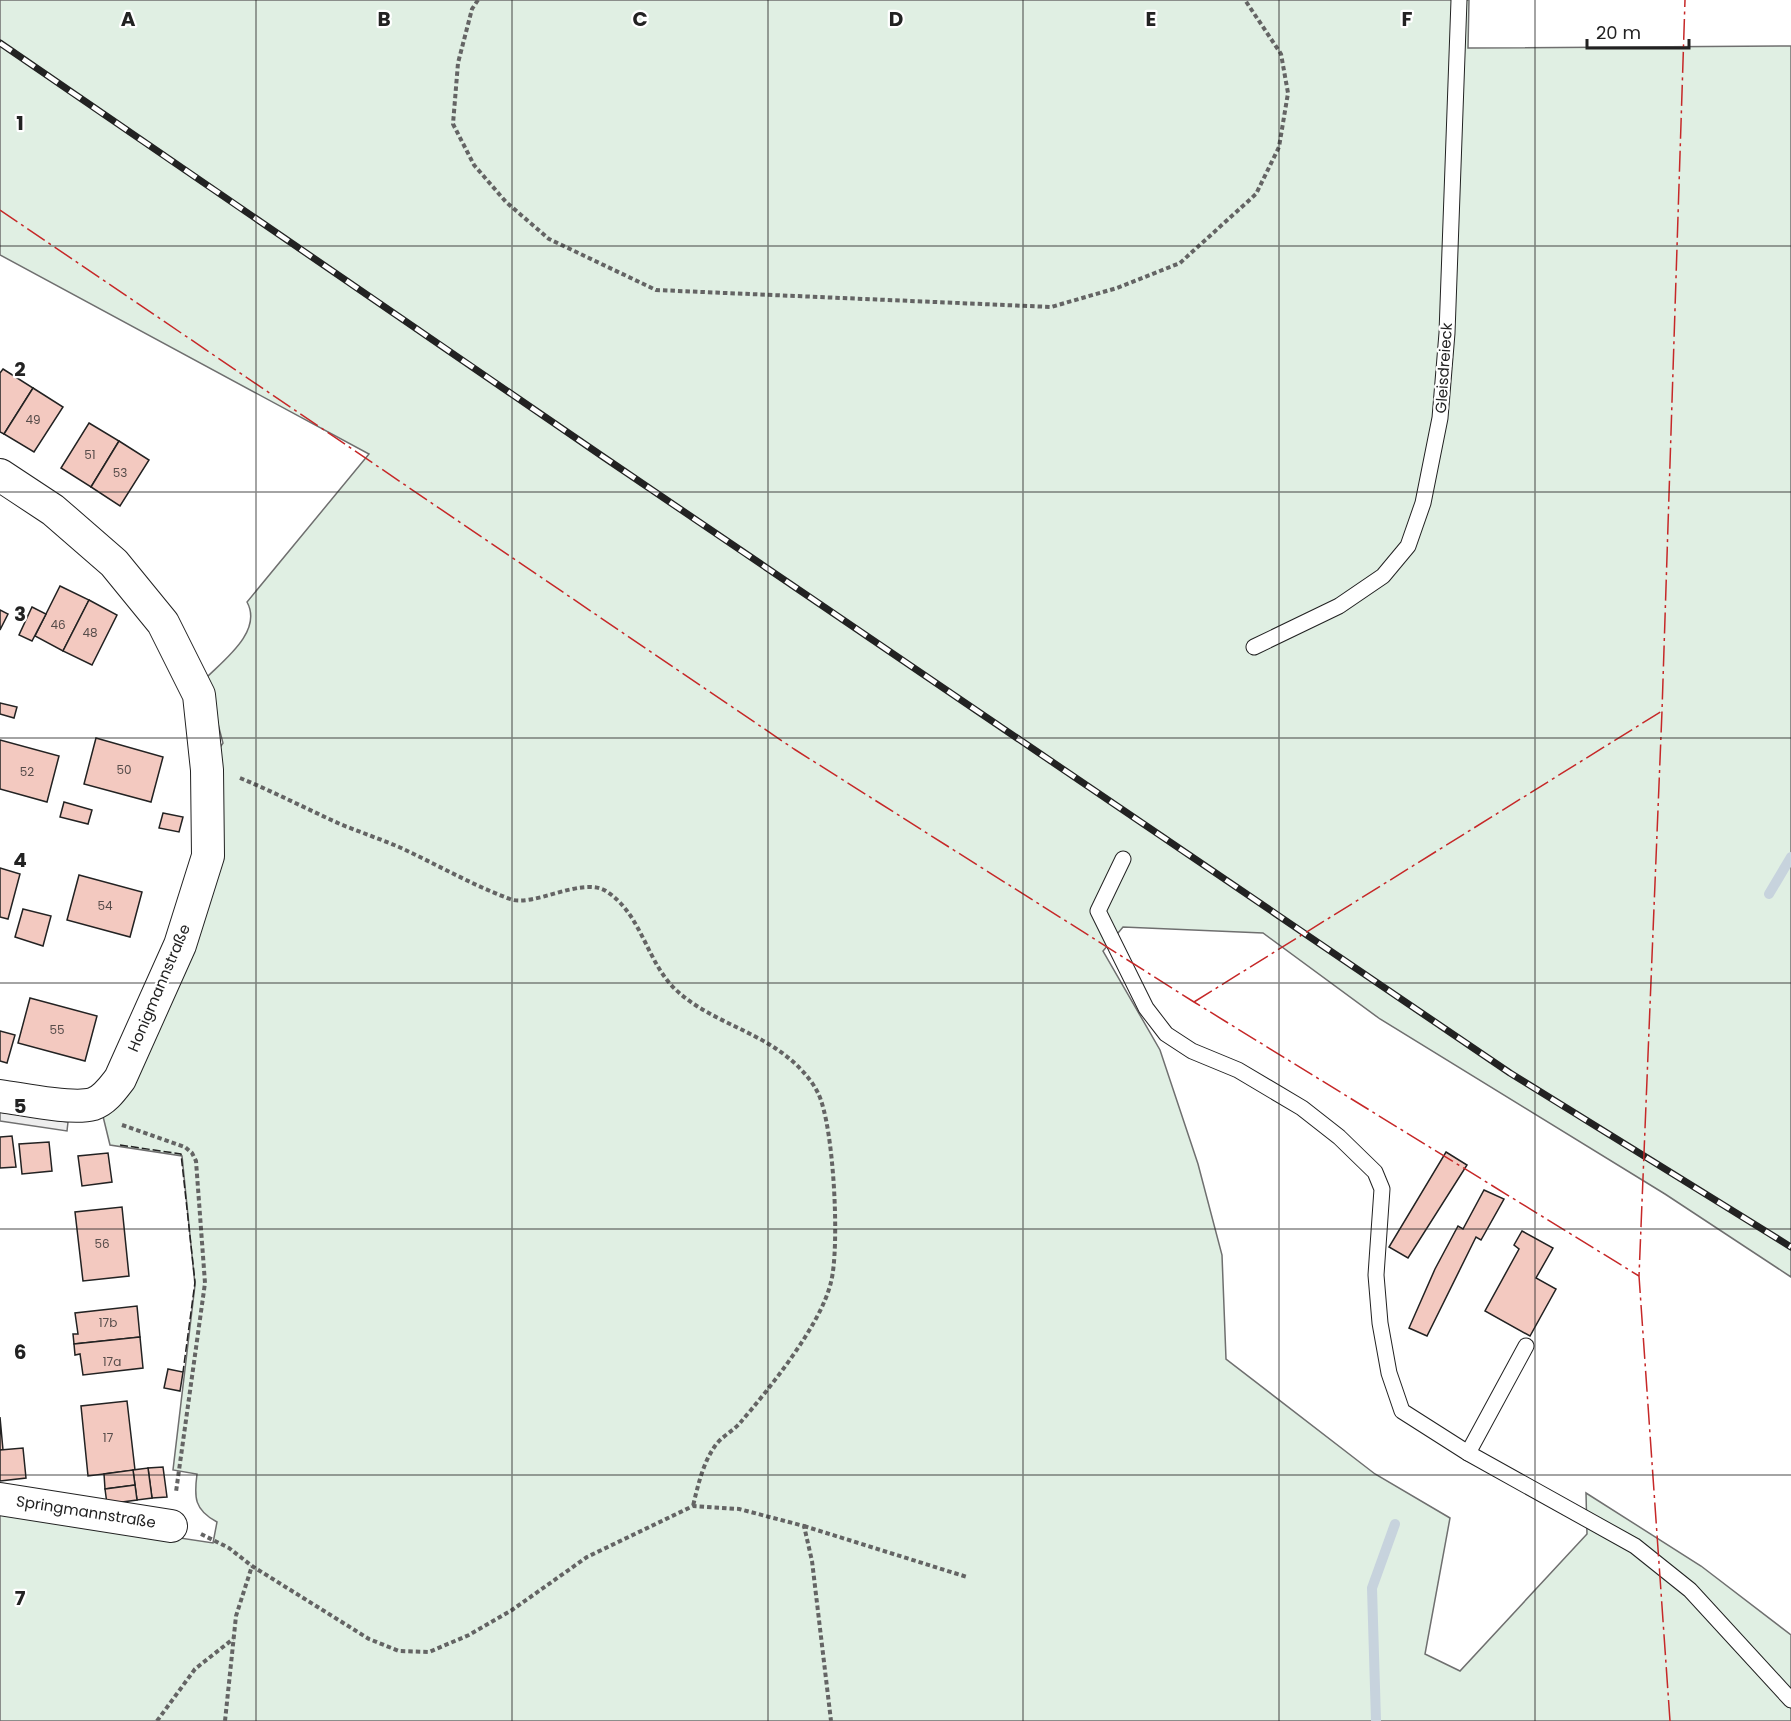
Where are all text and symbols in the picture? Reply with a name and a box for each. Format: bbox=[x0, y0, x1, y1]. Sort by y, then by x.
text: A bbox=[121, 5, 136, 33]
text: B bbox=[377, 5, 391, 33]
text: C bbox=[632, 5, 648, 33]
text: D bbox=[889, 5, 903, 33]
text: E bbox=[1146, 5, 1156, 33]
text: F bbox=[1402, 5, 1413, 33]
scale bar bbox=[1587, 12, 1689, 50]
text: 20 m bbox=[1596, 20, 1641, 45]
text: 1 bbox=[16, 109, 24, 137]
street label: Gleisdreieck bbox=[1430, 322, 1457, 414]
text: 2 bbox=[14, 355, 26, 383]
house number: 49 bbox=[25, 411, 41, 428]
house number: 51 bbox=[84, 446, 96, 463]
house number: 53 bbox=[113, 464, 127, 481]
text: 3 bbox=[14, 600, 26, 628]
house number: 46 bbox=[50, 616, 66, 633]
house number: 48 bbox=[82, 624, 98, 641]
house number: 50 bbox=[116, 761, 132, 778]
house number: 52 bbox=[20, 763, 34, 780]
text: 4 bbox=[13, 846, 27, 874]
house number: 54 bbox=[97, 897, 113, 914]
street label: Honigmannstraße bbox=[122, 921, 195, 1055]
house number: 55 bbox=[49, 1021, 65, 1038]
text: 5 bbox=[14, 1092, 27, 1120]
house number: 56 bbox=[94, 1235, 110, 1252]
house number: 17b bbox=[99, 1314, 117, 1331]
text: 6 bbox=[14, 1338, 26, 1366]
house number: 17a bbox=[103, 1353, 121, 1370]
house number: 17 bbox=[103, 1429, 114, 1446]
street label: Springmannstraße bbox=[15, 1490, 158, 1533]
text: 7 bbox=[15, 1584, 26, 1612]

